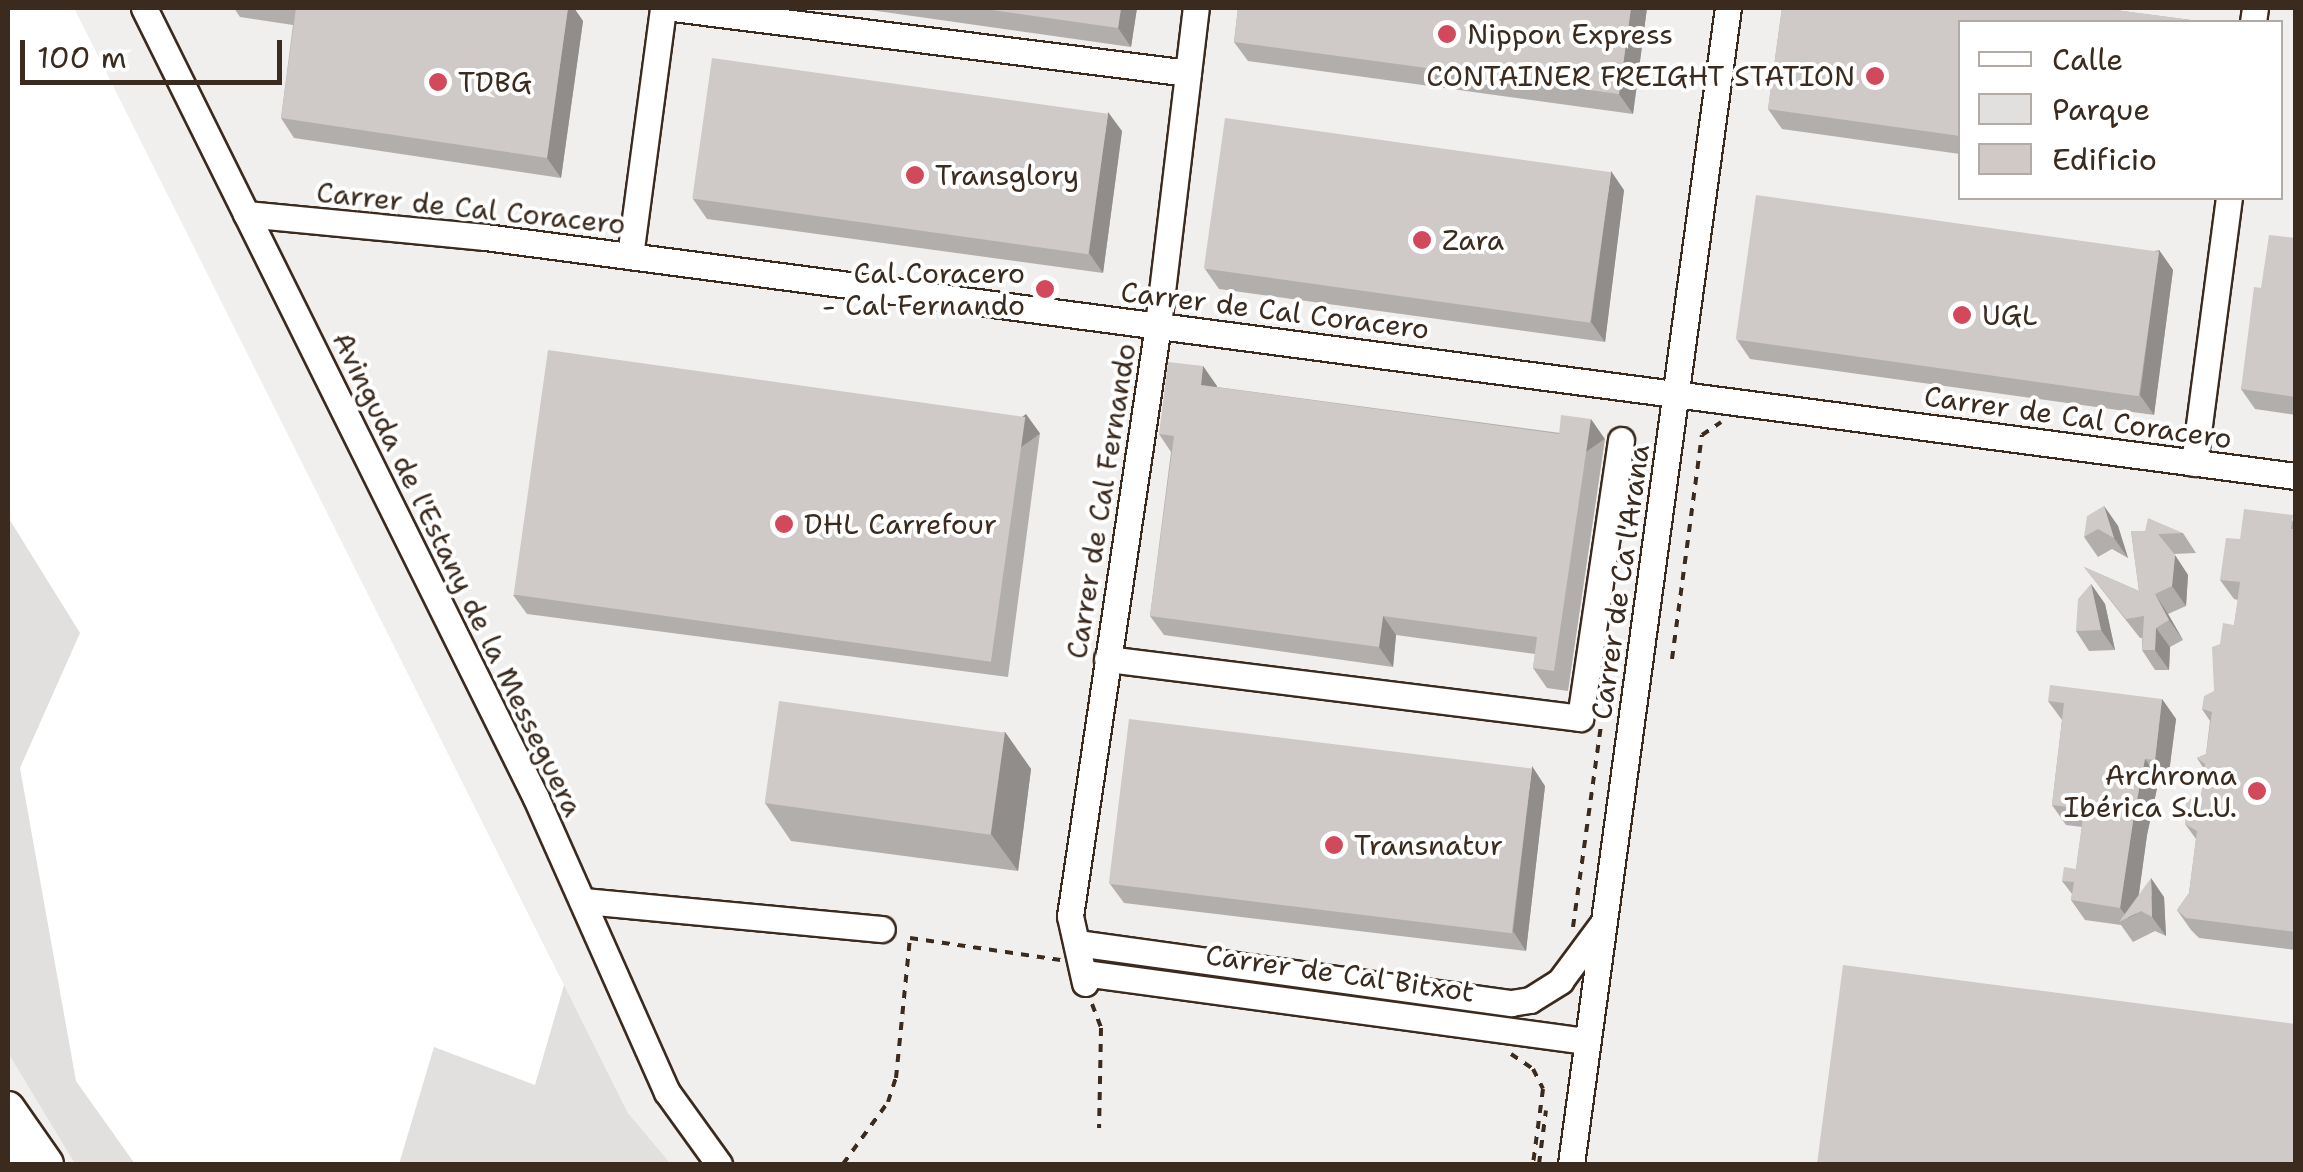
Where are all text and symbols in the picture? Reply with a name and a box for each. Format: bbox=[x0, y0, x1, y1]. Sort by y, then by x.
place label: Nippon Express bbox=[1467, 17, 1673, 51]
scale bar bbox=[25, 20, 288, 82]
legend bbox=[1958, 20, 2283, 200]
marker: Nippon Express bbox=[1436, 23, 1458, 45]
text: 100 m bbox=[37, 37, 127, 78]
text: Calle bbox=[2052, 39, 2123, 80]
place label: CONTAINER FREIGHT STATION bbox=[1426, 59, 1855, 93]
place label: TDBG bbox=[458, 65, 532, 99]
marker: CONTAINER FREIGHT STATION bbox=[1864, 65, 1886, 87]
marker: TDBG bbox=[427, 71, 449, 93]
text: Parque bbox=[2052, 89, 2150, 130]
text: Edificio bbox=[2052, 139, 2157, 180]
place label: Transglory bbox=[935, 158, 1079, 192]
marker: Transglory bbox=[904, 164, 926, 186]
street label: Carrer de Cal Coracero bbox=[315, 175, 627, 241]
place label: Zara bbox=[1442, 223, 1504, 257]
marker: Zara bbox=[1411, 229, 1433, 251]
place label: Cal Coracero - Cal Fernando bbox=[822, 256, 1025, 322]
street label: Carrer de Cal Coracero bbox=[1119, 274, 1431, 346]
marker: Cal Coracero - Cal Fernando bbox=[1034, 278, 1056, 300]
place label: UGL bbox=[1982, 298, 2037, 332]
marker: UGL bbox=[1951, 304, 1973, 326]
street label: Avinguda de l'Estany de la Messeguera bbox=[326, 326, 590, 822]
street label: Carrer de Cal Fernando bbox=[1059, 341, 1143, 661]
street label: Carrer de Cal Coracero bbox=[1922, 379, 2234, 455]
street label: Carrer de Ca l'Arana bbox=[1584, 442, 1656, 722]
place label: DHL Carrefour bbox=[804, 507, 997, 541]
marker: DHL Carrefour bbox=[773, 513, 795, 535]
place label: Archroma Ibérica S.L.U. bbox=[2064, 758, 2237, 824]
marker: Archroma Ibérica S.L.U. bbox=[2246, 780, 2268, 802]
place label: Transnatur bbox=[1354, 828, 1503, 862]
marker: Transnatur bbox=[1323, 834, 1345, 856]
street label: Carrer de Cal Bitxot bbox=[1203, 938, 1477, 1008]

